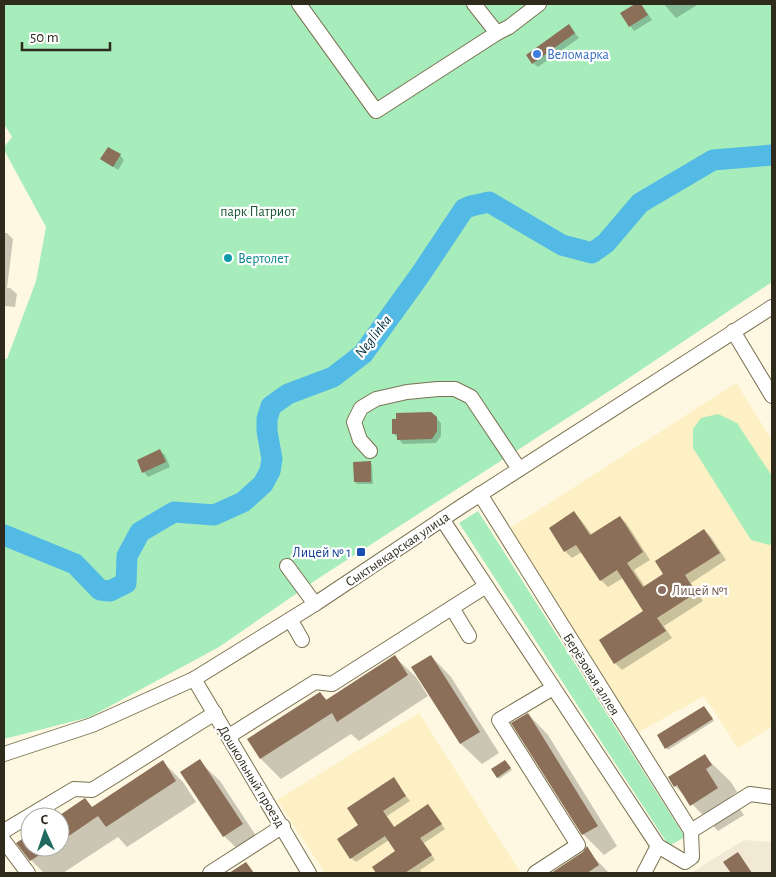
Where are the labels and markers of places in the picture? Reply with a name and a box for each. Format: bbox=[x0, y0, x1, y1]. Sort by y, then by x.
marker: Веломарка bbox=[531, 48, 543, 60]
place label: Веломарка bbox=[547, 48, 610, 62]
marker: Вертолет bbox=[222, 252, 234, 264]
place label: Вертолет bbox=[238, 252, 290, 266]
place label: Лицей № 1 bbox=[292, 546, 351, 560]
marker: Лицей № 1 bbox=[355, 546, 367, 558]
marker: Лицей №1 bbox=[656, 584, 668, 596]
place label: Лицей №1 bbox=[672, 584, 728, 598]

